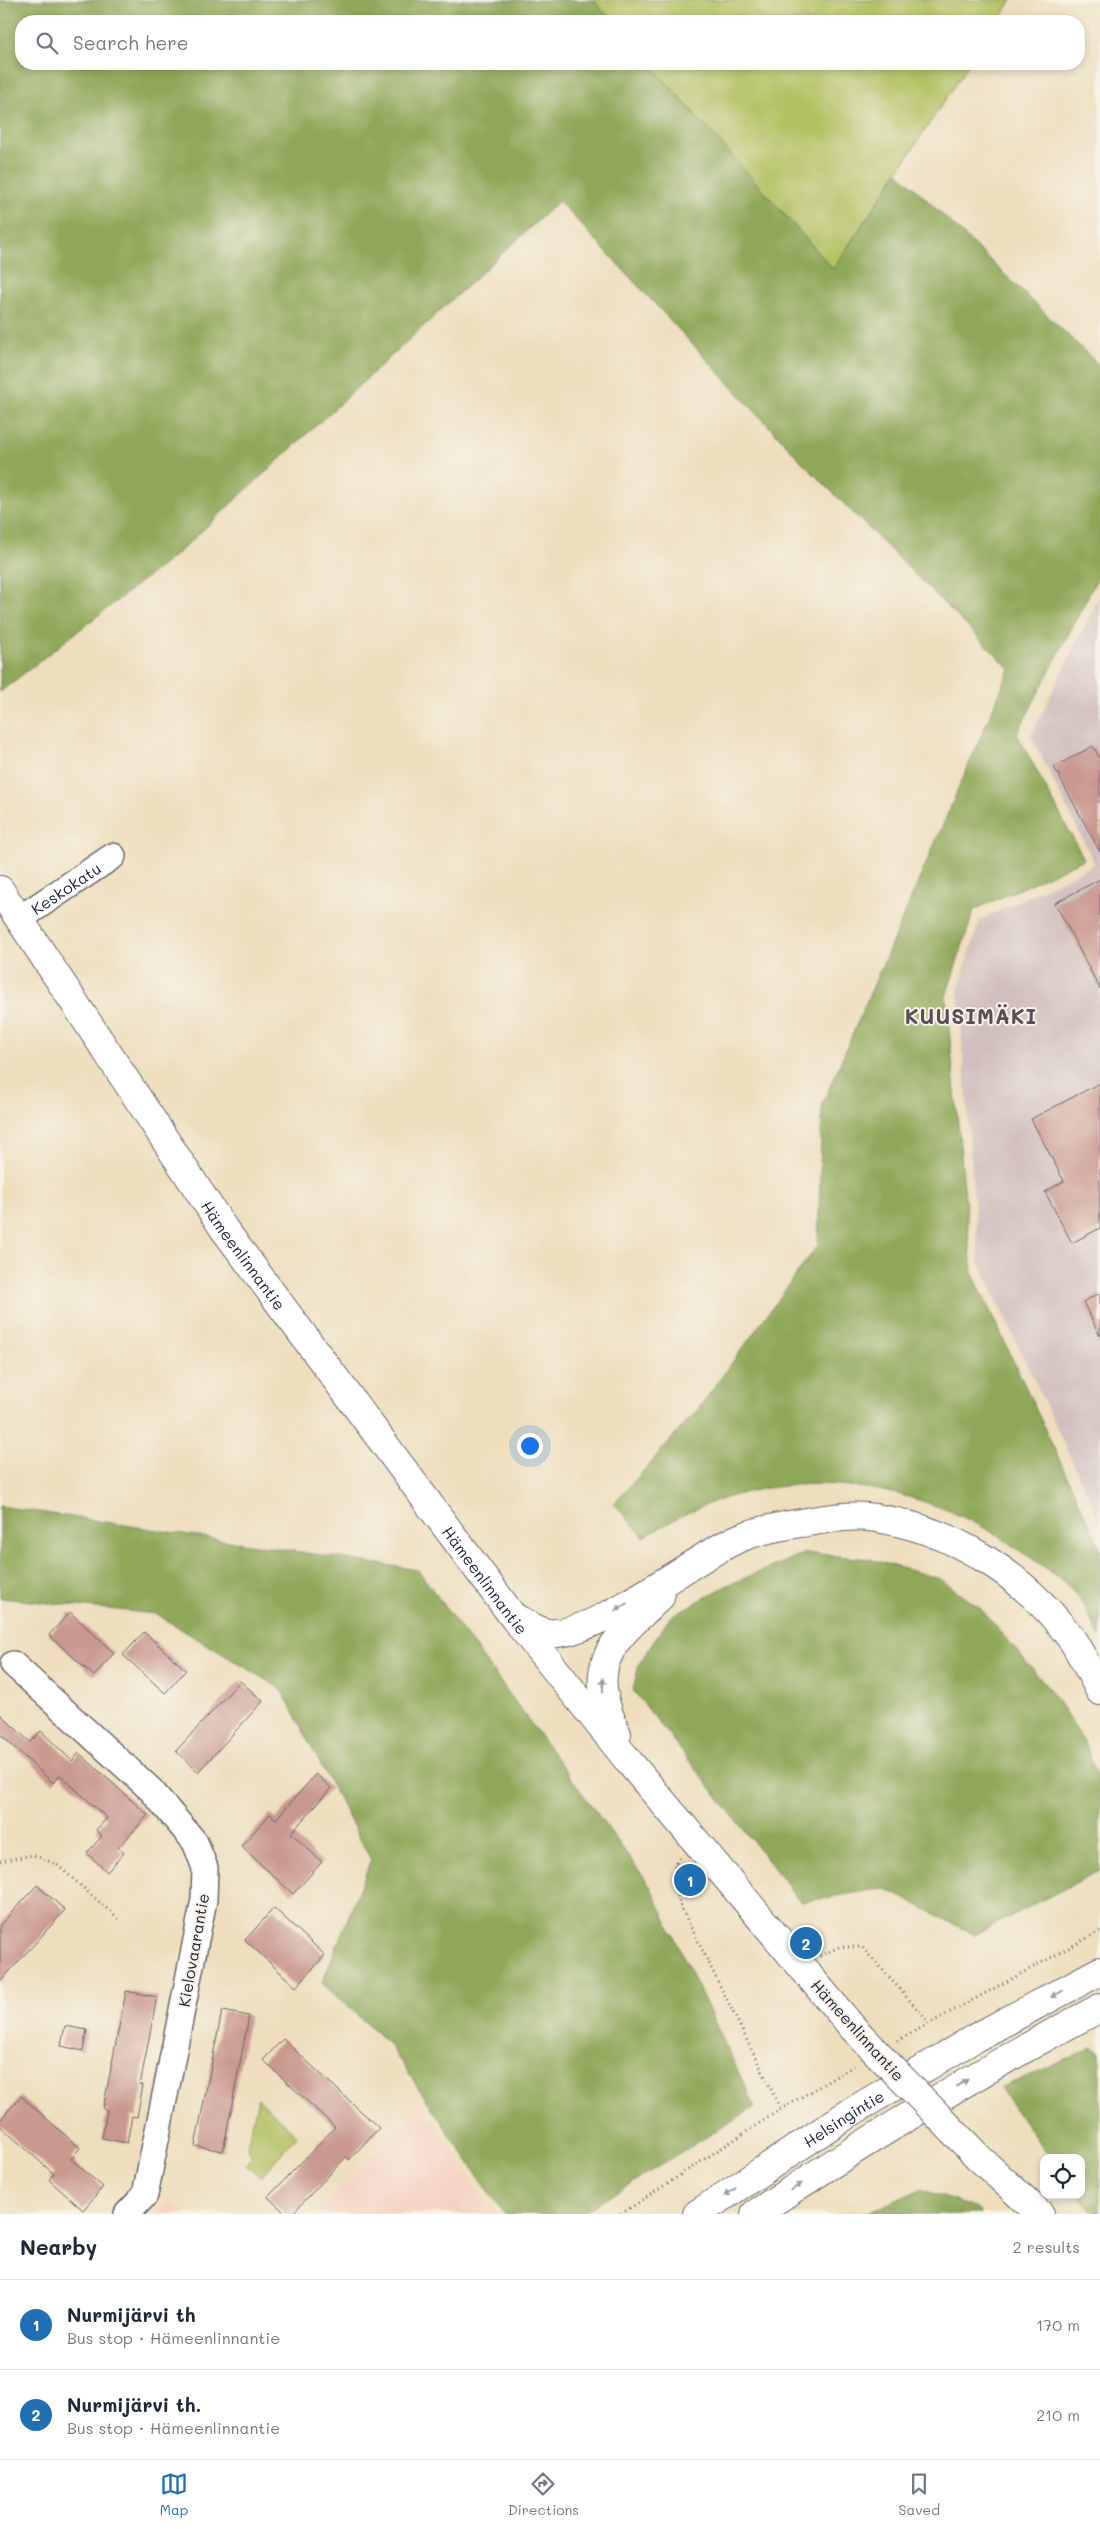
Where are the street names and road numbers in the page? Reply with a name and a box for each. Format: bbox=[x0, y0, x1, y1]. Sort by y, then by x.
street label: Keskokatu bbox=[27, 857, 104, 919]
street label: Hämeenlinnantie bbox=[197, 1196, 291, 1314]
street label: Hämeenlinnantie bbox=[438, 1521, 533, 1638]
street label: Kielovaarantie bbox=[173, 1891, 213, 2009]
street label: Hämeenlinnantie bbox=[807, 1975, 909, 2085]
street label: Helsingintie bbox=[799, 2085, 888, 2151]

